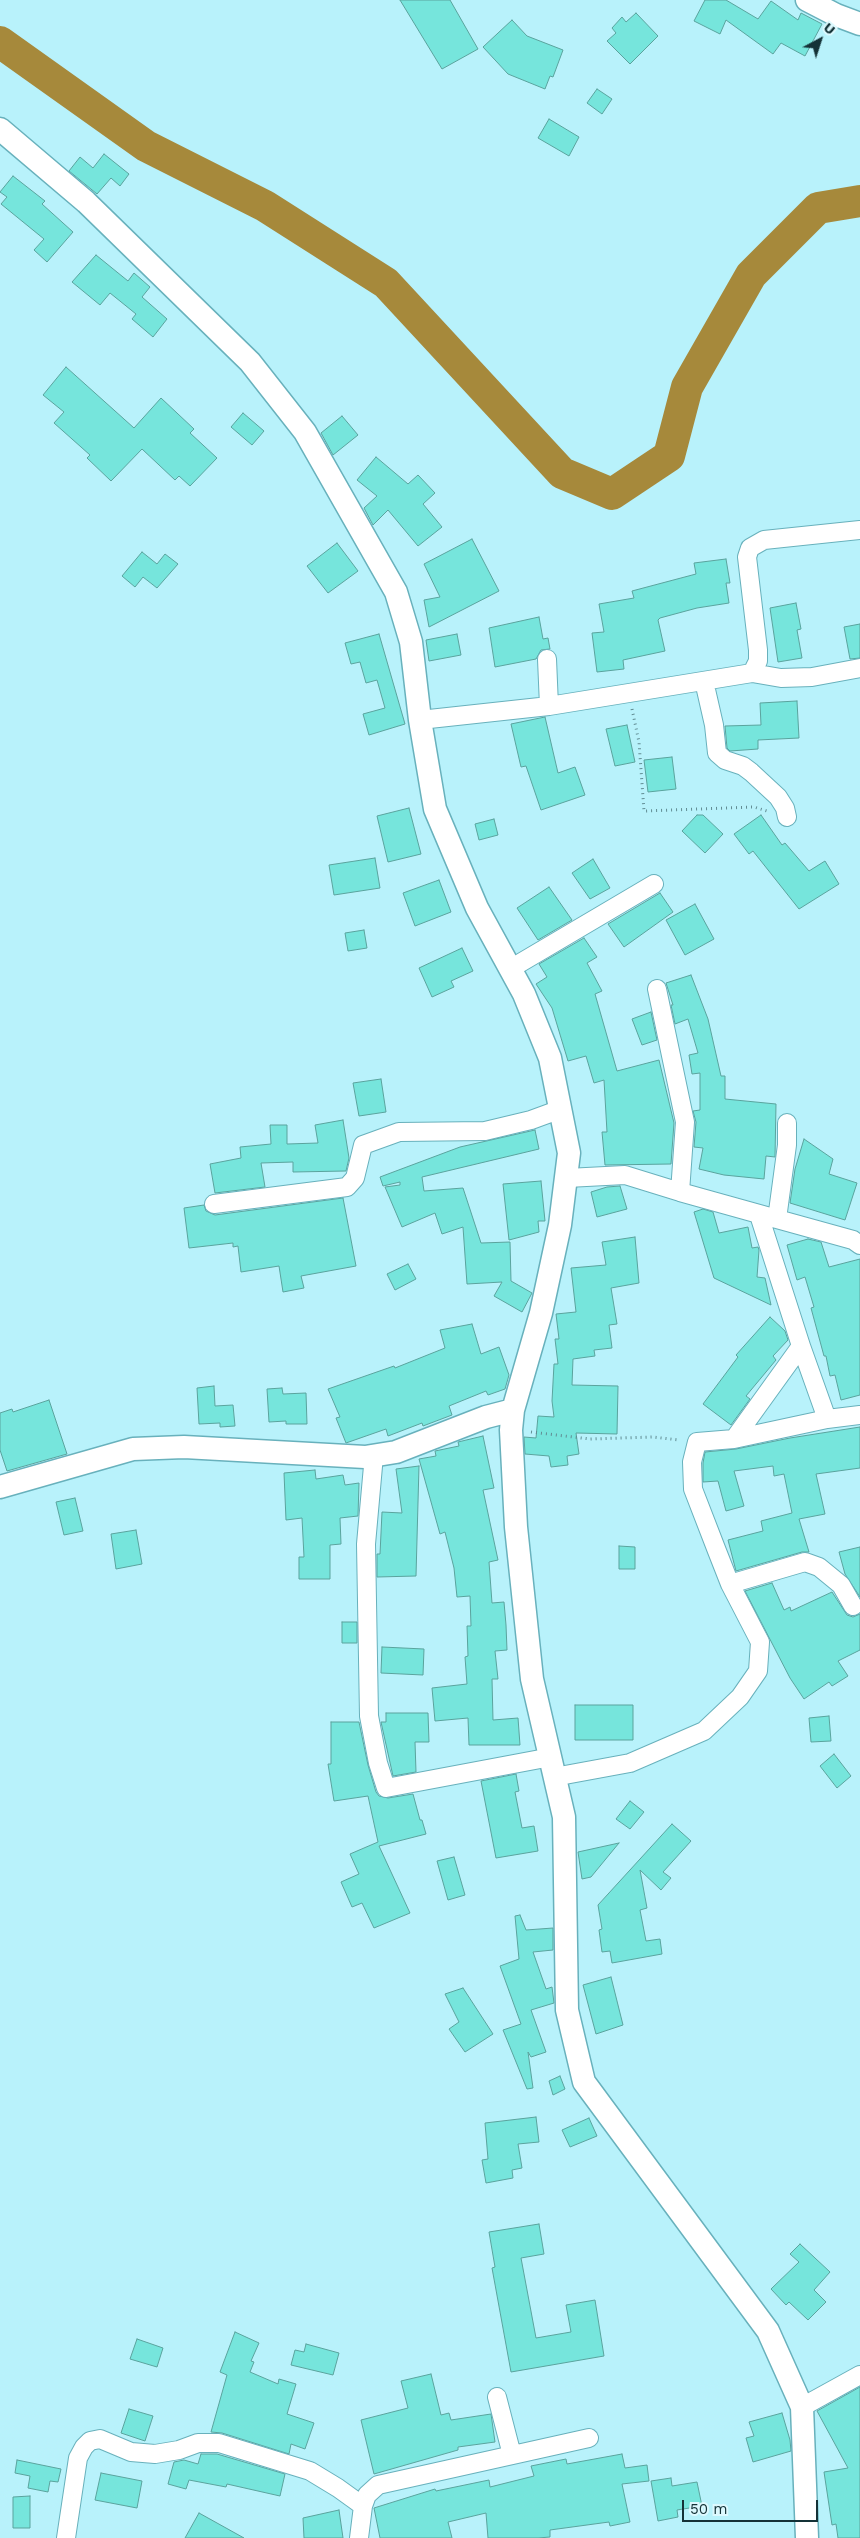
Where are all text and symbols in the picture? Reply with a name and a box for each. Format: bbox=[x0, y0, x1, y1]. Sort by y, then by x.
north arrow bbox=[795, 15, 845, 65]
text: U bbox=[821, 19, 839, 38]
scale bar bbox=[685, 2490, 821, 2522]
text: 50 m bbox=[690, 2500, 727, 2518]

